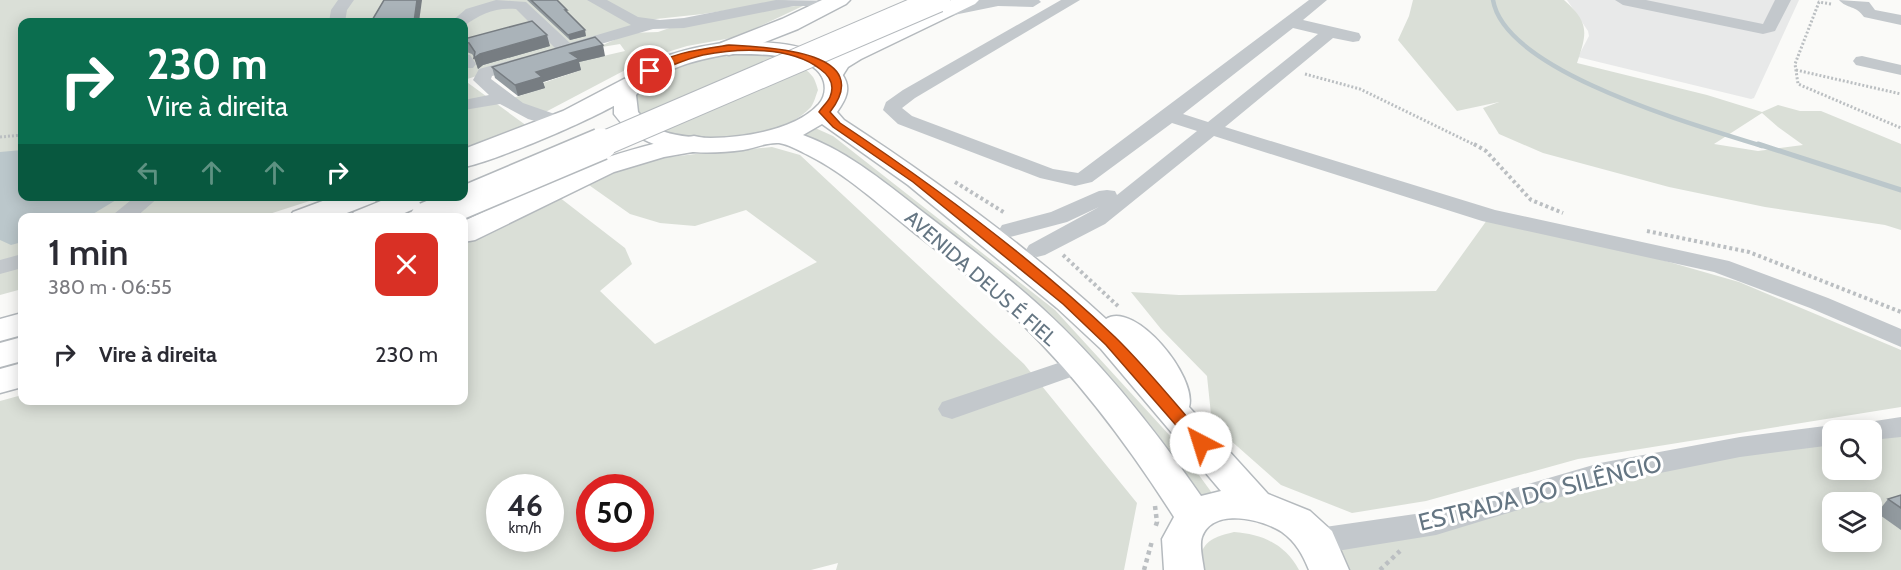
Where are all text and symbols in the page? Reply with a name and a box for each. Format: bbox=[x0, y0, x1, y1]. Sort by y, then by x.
text: 230 m bbox=[147, 38, 267, 90]
icon: right bbox=[48, 42, 126, 120]
pin bbox=[624, 45, 675, 96]
icon: arrive bbox=[633, 54, 666, 87]
text: Vire à direita bbox=[147, 90, 288, 123]
icon: left bbox=[132, 156, 165, 189]
icon: ahead bbox=[195, 156, 228, 189]
icon: ahead bbox=[258, 156, 291, 189]
icon: right bbox=[321, 156, 354, 189]
street label: AVENIDA DEUS É FIEL bbox=[900, 205, 1062, 351]
text: 1 min bbox=[48, 230, 128, 274]
button: close bbox=[375, 233, 438, 296]
text: 380 m · 06:55 bbox=[48, 275, 172, 299]
icon: right bbox=[48, 338, 81, 371]
text: Vire à direita bbox=[99, 341, 217, 368]
text: 230 m bbox=[375, 341, 438, 368]
position arrow bbox=[1169, 411, 1233, 475]
map controls bbox=[1822, 420, 1882, 552]
button: search bbox=[1822, 420, 1882, 480]
street label: ESTRADA DO SILÊNCIO bbox=[1415, 448, 1665, 537]
speed limit sign: 50 bbox=[576, 474, 654, 552]
text: 46 bbox=[507, 487, 543, 524]
button: layers bbox=[1822, 492, 1882, 552]
text: km/h bbox=[509, 519, 541, 537]

